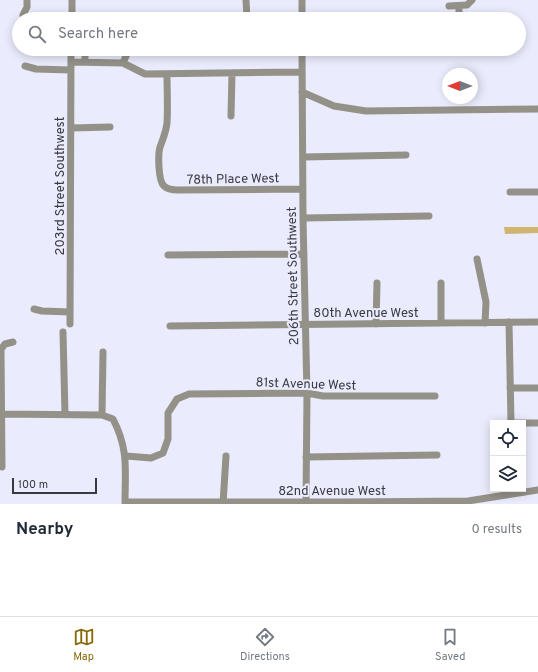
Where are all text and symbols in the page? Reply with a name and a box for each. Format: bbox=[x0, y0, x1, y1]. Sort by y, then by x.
search box bbox=[12, 12, 526, 56]
icon: search bbox=[26, 23, 48, 45]
text: Search here bbox=[58, 25, 138, 44]
north arrow bbox=[442, 68, 478, 104]
street label: 203rd Street Southwest bbox=[53, 116, 69, 255]
street label: 78th Place West bbox=[187, 171, 280, 189]
street label: 206th Street Southwest bbox=[285, 206, 303, 346]
street label: 80th Avenue West bbox=[313, 306, 419, 322]
street label: 81st Avenue West bbox=[255, 375, 357, 395]
map controls bbox=[490, 420, 526, 492]
button: locate bbox=[490, 420, 526, 456]
button: layers bbox=[490, 456, 526, 492]
scale bar bbox=[12, 476, 97, 495]
text: 100 m bbox=[18, 478, 48, 492]
street label: 82nd Avenue West bbox=[278, 484, 386, 500]
text: Nearby bbox=[16, 519, 73, 541]
text: 0 results bbox=[471, 522, 522, 538]
tab: Map bbox=[73, 626, 95, 664]
tab: Directions bbox=[240, 626, 290, 664]
tab: Saved bbox=[435, 626, 465, 664]

